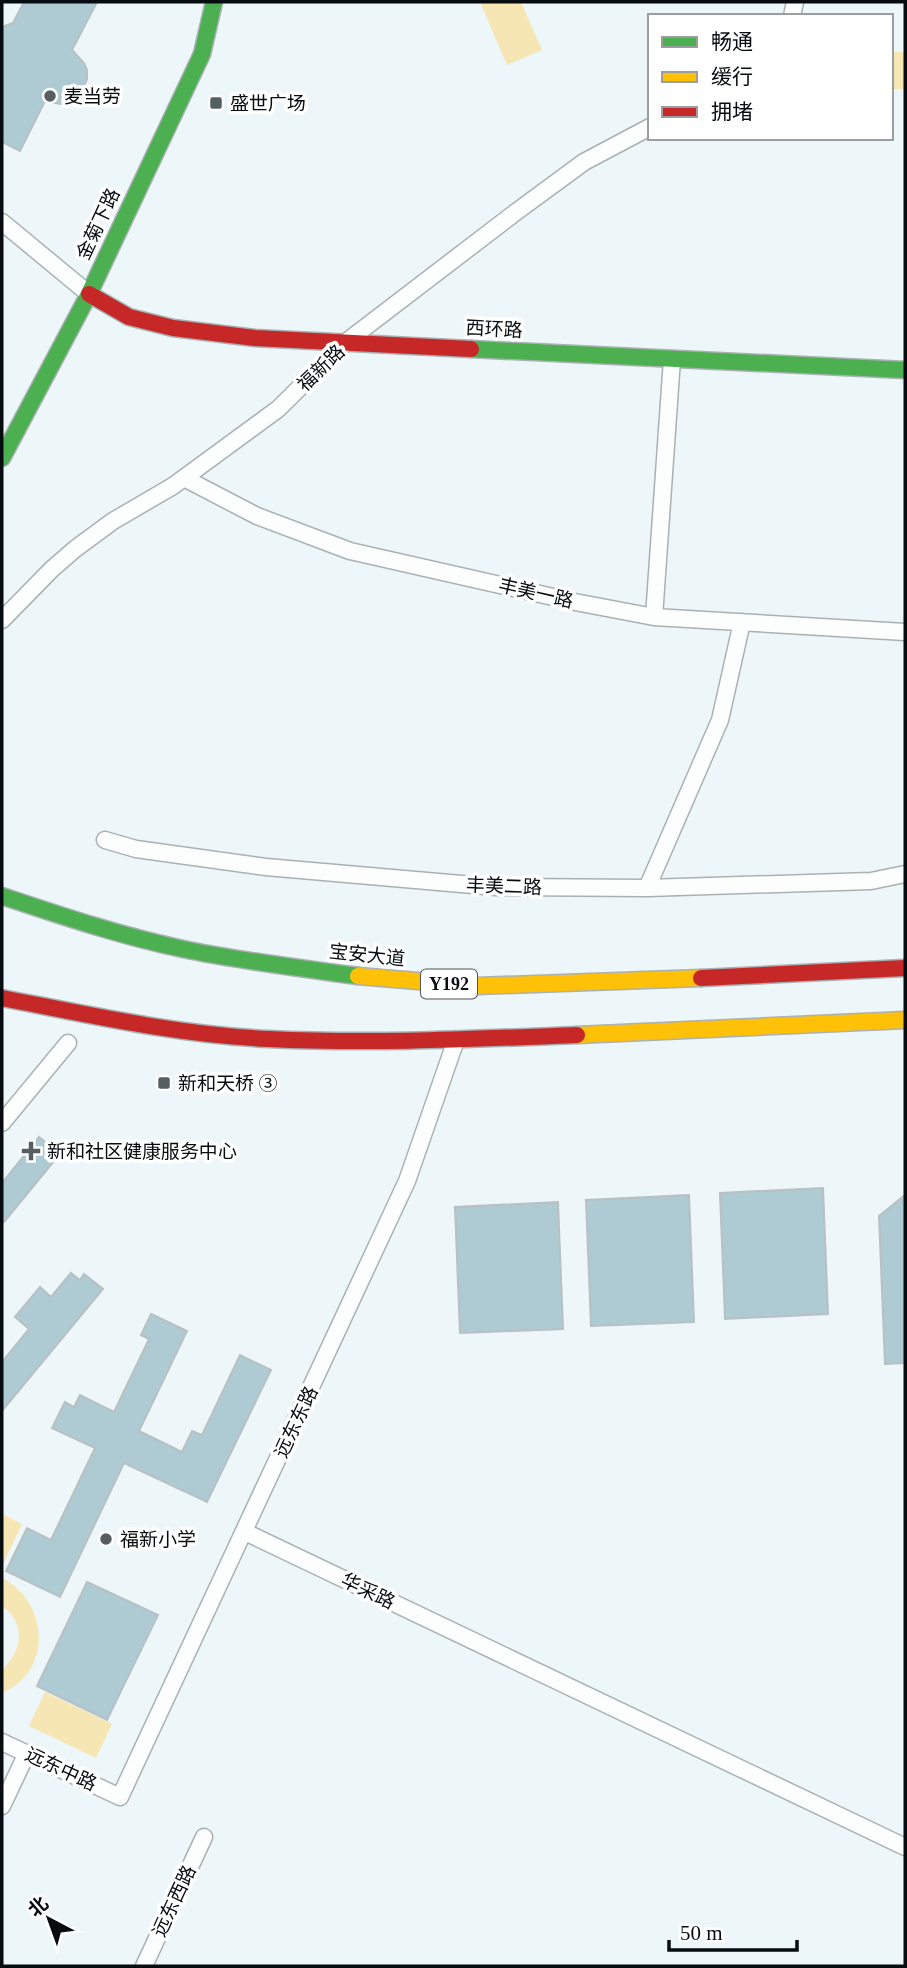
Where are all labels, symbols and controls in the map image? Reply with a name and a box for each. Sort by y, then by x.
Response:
legend [648,14,893,140]
text: 畅通 [711,30,753,54]
text: 缓行 [711,65,753,89]
place label: 麦当劳 [64,86,121,107]
marker: 麦当劳 [42,88,58,104]
place label: 盛世广场 [230,93,306,114]
marker: 盛世广场 [208,95,224,111]
text: 拥堵 [711,100,753,124]
street label: 金菊下路 [72,185,124,263]
street label: 西环路 [465,317,523,341]
street label: 福新路 [293,341,349,395]
street label: 丰美一路 [497,574,575,612]
street label: 丰美二路 [466,874,542,898]
street label: 宝安大道 [328,941,406,969]
road number: Y192 [421,970,477,999]
place label: 新和天桥 ③ [178,1073,278,1094]
marker: 新和天桥 ③ [156,1075,172,1091]
marker: 新和社区健康服务中心 [21,1141,41,1161]
place label: 新和社区健康服务中心 [47,1141,237,1162]
street label: 远东东路 [270,1383,322,1461]
place label: 福新小学 [120,1529,196,1550]
marker: 福新小学 [98,1531,114,1547]
street label: 华采路 [338,1569,398,1613]
street label: 远东中路 [22,1743,100,1795]
street label: 远东西路 [148,1862,200,1940]
north arrow [14,1884,84,1954]
text: 北 [24,1892,52,1921]
scale bar [669,1909,797,1953]
text: 50 m [680,1921,723,1945]

